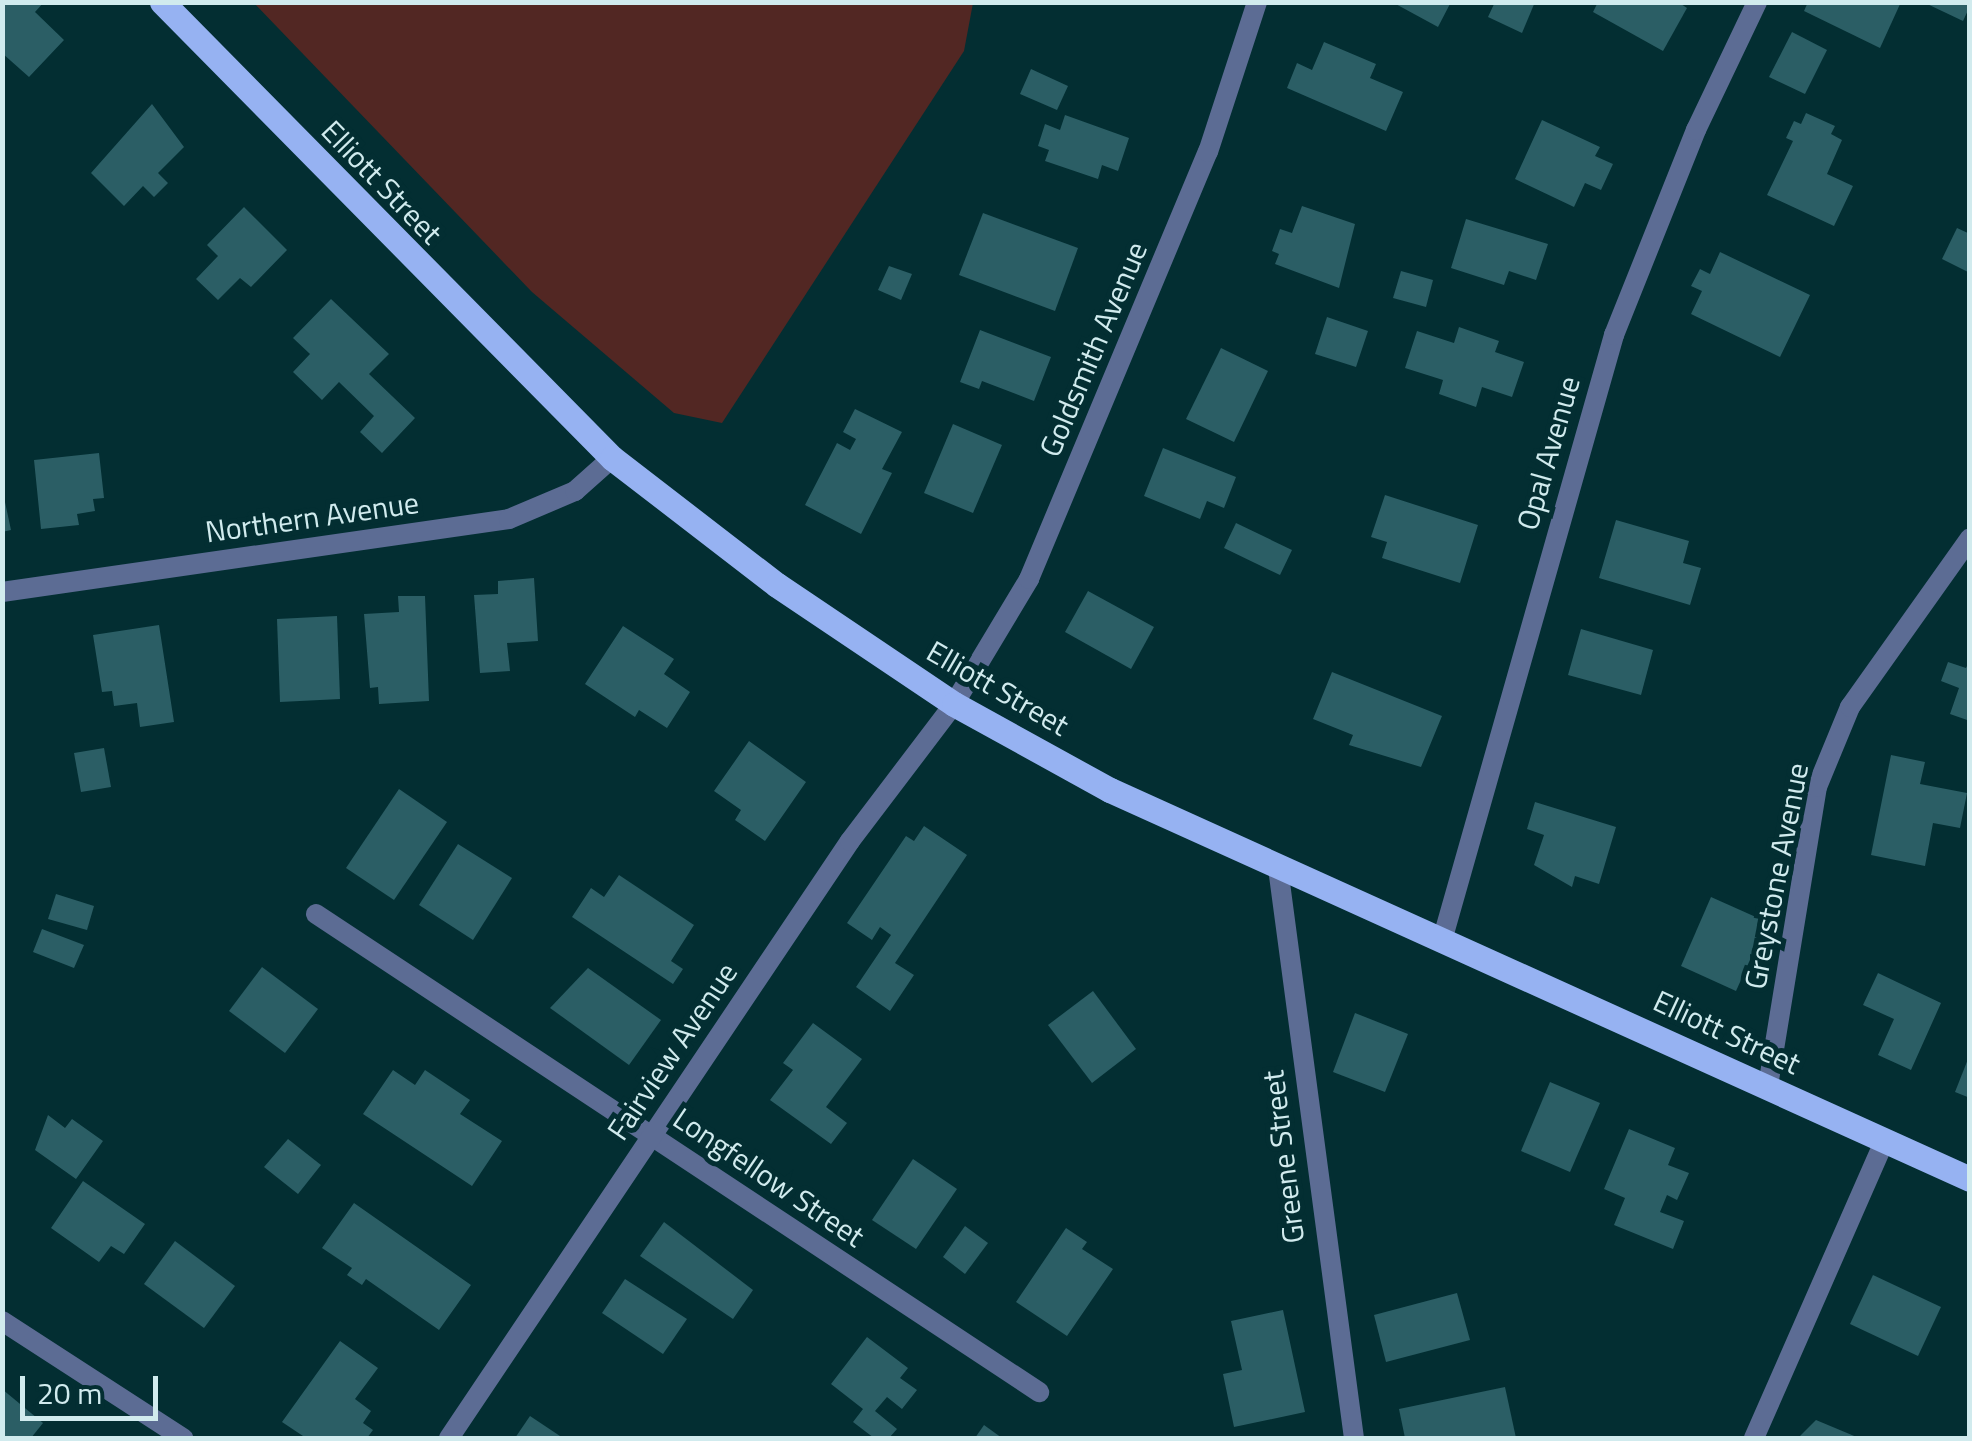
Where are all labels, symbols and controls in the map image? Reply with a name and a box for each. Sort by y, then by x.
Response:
street label: Elliott Street [314,113,450,251]
street label: Goldsmith Avenue [1032,236,1154,462]
street label: Opal Avenue [1509,372,1587,534]
street label: Northern Avenue [203,484,421,550]
street label: Elliott Street [921,633,1075,743]
street label: Greystone Avenue [1736,760,1816,992]
street label: Fairview Avenue [599,956,745,1146]
street label: Elliott Street [1648,982,1806,1082]
street label: Greene Street [1255,1068,1311,1246]
street label: Longfellow Street [667,1100,871,1254]
scale bar [25,1356,162,1418]
text: 20 m [37,1370,102,1416]

